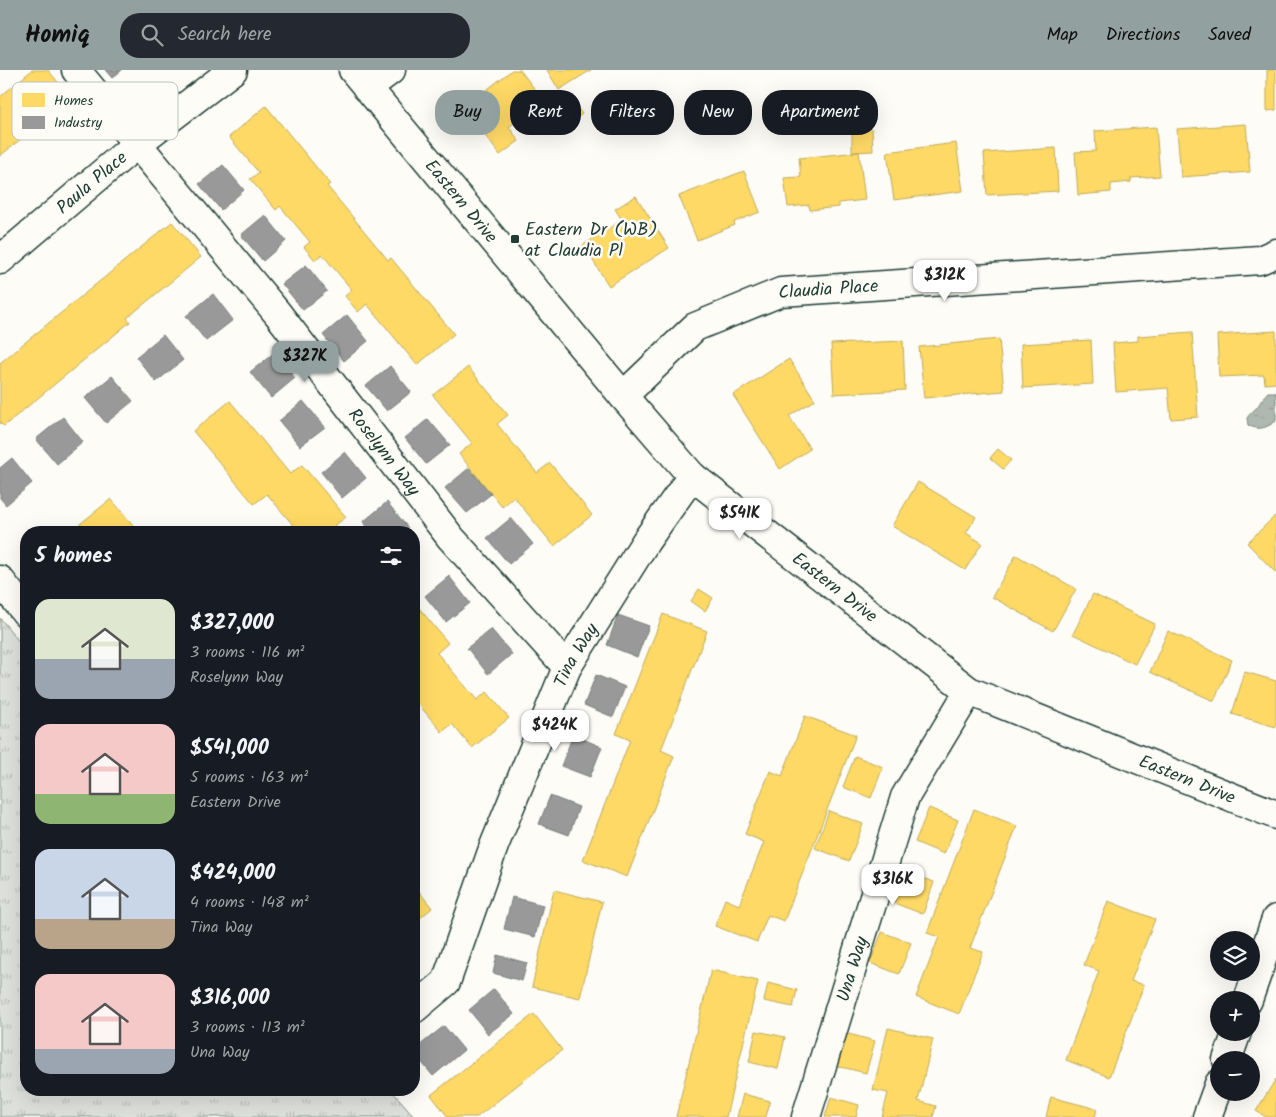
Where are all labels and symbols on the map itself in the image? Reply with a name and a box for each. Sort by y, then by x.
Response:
legend [12,82,178,140]
text: Homes [54,90,93,112]
text: Industry [54,112,103,134]
street label: Paula Place [50,145,135,222]
street label: Eastern Drive [417,153,504,250]
place label: Eastern Dr (WB) at Claudia Pl [525,216,658,266]
marker: Eastern Dr (WB) at Claudia Pl [509,233,521,245]
pin: $312K [910,260,980,302]
street label: Claudia Place [778,273,879,308]
pin: $327K [270,340,340,383]
street label: Roselynn Way [340,402,427,504]
pin: $541K [705,498,775,540]
street label: Eastern Drive [785,545,883,631]
street label: Tina Way [547,618,607,692]
pin: $424K [520,710,590,752]
street label: Eastern Drive [1134,748,1240,813]
pin: $316K [858,864,928,906]
street label: Una Way [829,933,877,1006]

